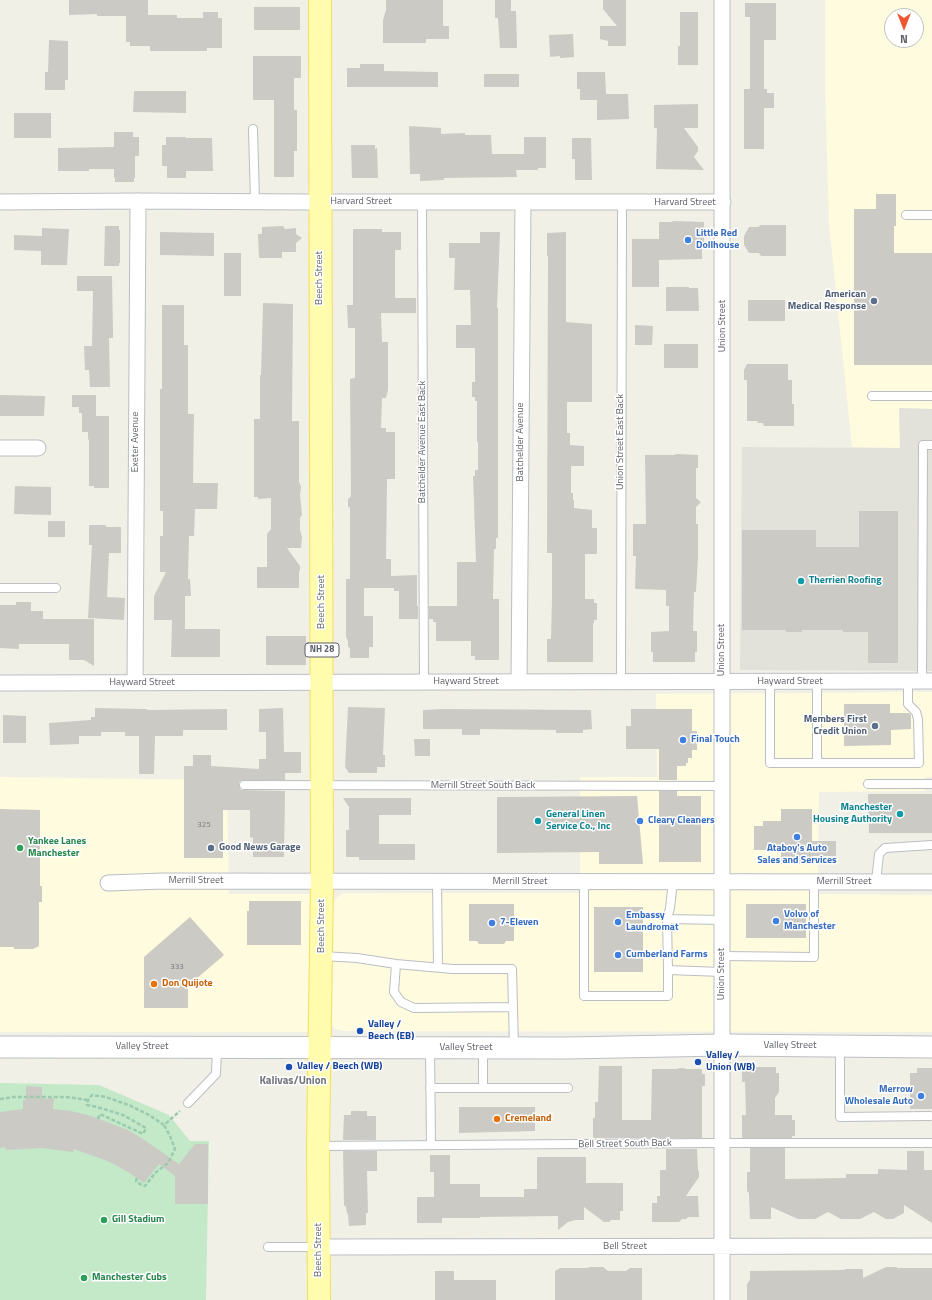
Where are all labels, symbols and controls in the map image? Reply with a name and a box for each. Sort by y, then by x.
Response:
north arrow [884,8,924,48]
text: N [900,31,908,47]
street label: Harvard Street [330,196,392,208]
street label: Harvard Street [654,197,716,209]
place label: Little Red Dollhouse [696,228,739,252]
marker: Little Red Dollhouse [683,235,693,245]
street label: Beech Street [314,251,326,305]
place label: American Medical Response [788,289,866,312]
marker: American Medical Response [869,296,879,306]
street label: Union Street [717,300,729,352]
street label: Batchelder Avenue East Back [417,381,429,503]
street label: Union Street East Back [615,394,627,490]
street label: Batchelder Avenue [515,402,527,482]
street label: Exeter Avenue [130,412,142,472]
street label: Beech Street [316,575,328,629]
place label: Therrien Roofing [809,575,882,587]
marker: Therrien Roofing [796,576,806,586]
street label: Union Street [716,624,728,676]
road number: NH 28 [305,643,339,657]
street label: Hayward Street [433,676,499,688]
street label: Hayward Street [757,676,823,688]
street label: Hayward Street [109,677,175,689]
place label: Members First Credit Union [804,714,867,738]
marker: Members First Credit Union [870,721,880,731]
place label: Final Touch [691,734,740,746]
marker: Final Touch [678,735,688,745]
street label: Merrill Street South Back [431,780,535,792]
place label: Manchester Housing Authority [813,802,892,826]
place label: General Linen Service Co., Inc [546,809,610,832]
marker: Manchester Housing Authority [895,809,905,819]
place label: Cleary Cleaners [648,815,715,827]
marker: General Linen Service Co., Inc [533,816,543,826]
marker: Cleary Cleaners [635,816,645,826]
house number: 325 [197,820,211,830]
marker: Ataboy's Auto Sales and Services [792,832,802,842]
place label: Yankee Lanes Manchester [28,836,86,860]
place label: Good News Garage [219,842,301,854]
marker: Yankee Lanes Manchester [15,843,25,853]
marker: Good News Garage [206,843,216,853]
place label: Ataboy's Auto Sales and Services [757,843,837,866]
street label: Merrill Street [168,875,224,887]
street label: Merrill Street [492,876,548,888]
street label: Merrill Street [816,876,872,888]
street label: Beech Street [316,899,328,953]
place label: Volvo of Manchester [784,909,835,932]
place label: Embassy Laundromat [626,910,679,934]
marker: Volvo of Manchester [771,916,781,926]
place label: 7-Eleven [500,917,538,929]
marker: Embassy Laundromat [613,917,623,927]
marker: 7-Eleven [487,918,497,928]
street label: Union Street [716,948,728,1000]
place label: Cumberland Farms [626,949,708,961]
marker: Cumberland Farms [613,950,623,960]
house number: 333 [170,962,184,972]
place label: Don Quijote [162,978,213,990]
marker: Don Quijote [149,979,159,989]
place label: Valley / Beech (EB) [368,1019,414,1042]
marker: Valley / Beech (EB) [355,1026,365,1036]
street label: Valley Street [764,1040,816,1052]
street label: Valley Street [116,1041,168,1053]
street label: Valley Street [440,1042,492,1054]
place label: Valley / Union (WB) [706,1050,755,1074]
marker: Valley / Union (WB) [693,1057,703,1067]
place label: Valley / Beech (WB) [297,1061,382,1073]
marker: Valley / Beech (WB) [284,1062,294,1072]
district label: Kalivas/Union [259,1074,327,1088]
place label: Merrow Wholesale Auto [845,1084,913,1108]
marker: Merrow Wholesale Auto [916,1091,926,1101]
place label: Cremeland [505,1113,552,1125]
marker: Cremeland [492,1114,502,1124]
street label: Bell Street South Back [578,1137,672,1151]
place label: Gill Stadium [112,1214,164,1226]
marker: Gill Stadium [99,1215,109,1225]
street label: Beech Street [313,1223,325,1277]
street label: Bell Street [603,1241,647,1253]
place label: Manchester Cubs [92,1272,167,1284]
marker: Manchester Cubs [79,1273,89,1283]

